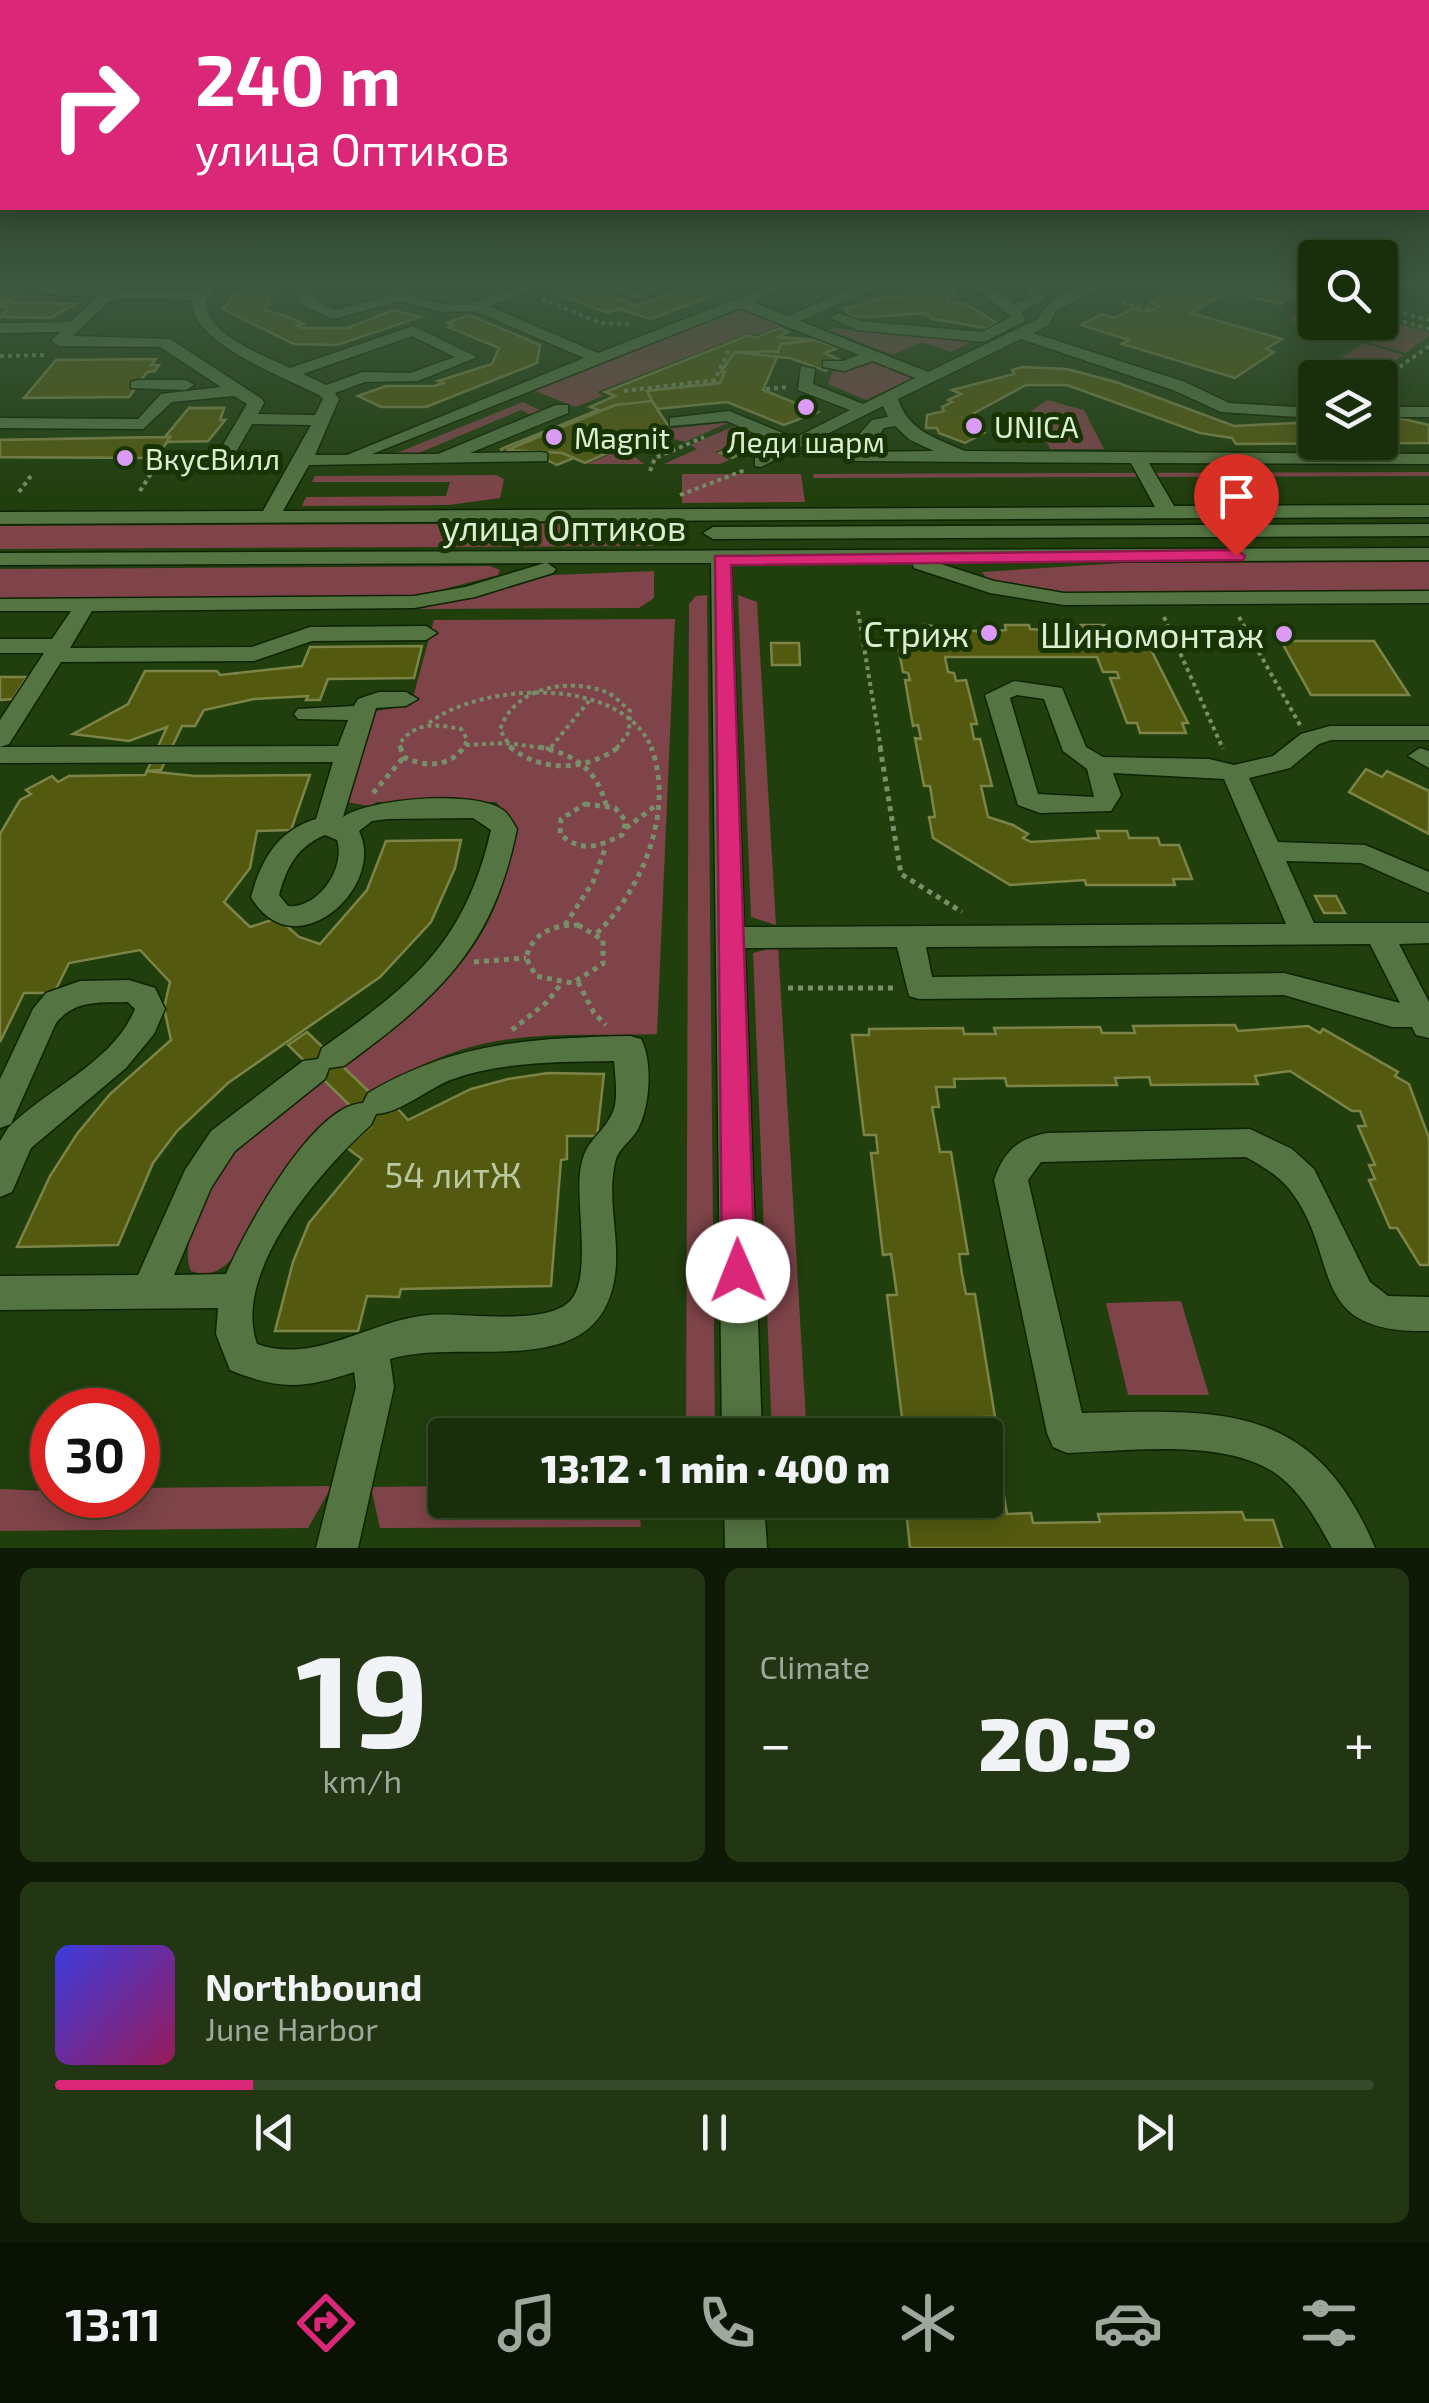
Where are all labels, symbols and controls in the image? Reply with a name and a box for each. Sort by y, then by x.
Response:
text: 240 m [195,36,401,120]
icon: right [30,40,160,170]
text: улица Оптиков [195,121,510,175]
map controls [1298,240,1398,460]
button: search [1298,240,1398,340]
button: layers [1298,360,1398,460]
marker: Леди шарм [795,396,817,418]
place label: UNICA [994,408,1079,444]
marker: UNICA [963,415,985,437]
place label: Magnit [574,419,670,455]
place label: Леди шарм [727,423,885,459]
marker: Magnit [543,426,565,448]
place label: ВкусВилл [145,440,280,477]
marker: ВкусВилл [114,447,136,469]
pin [1194,454,1279,557]
icon: arrive [1209,469,1264,524]
street label: улица Оптиков [442,506,686,549]
place label: Стриж [863,612,969,654]
place label: Шиномонтаж [1040,613,1264,655]
marker: Стриж [978,622,1000,644]
marker: Шиномонтаж [1273,623,1295,645]
house number: 54 литЖ [384,1153,522,1195]
position arrow [686,1219,790,1323]
speed limit sign: 30 [30,1388,160,1518]
text: 13:12 · 1 min · 400 m [541,1445,890,1491]
text: 19 [296,1618,429,1774]
text: Climate [760,1647,870,1685]
text: 20.5° [978,1696,1157,1786]
text: − [760,1709,792,1775]
text: + [1344,1709,1374,1775]
text: km/h [323,1761,402,1799]
text: Northbound [205,1963,423,2009]
text: June Harbor [205,2009,378,2047]
icon: previous [247,2105,302,2160]
icon: pause [687,2105,742,2160]
icon: next [1127,2105,1182,2160]
icon: directions [291,2288,361,2358]
icon: music [492,2288,562,2358]
icon: phone [692,2288,762,2358]
icon: climate [893,2288,963,2358]
icon: car [1093,2288,1163,2358]
icon: filters [1294,2288,1364,2358]
text: 13:11 [65,2296,161,2350]

